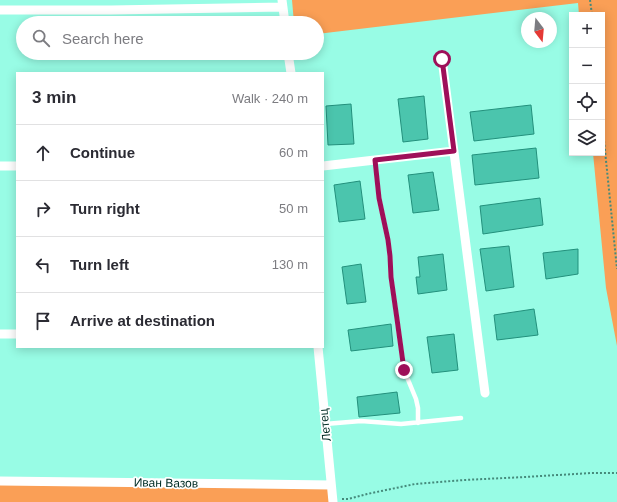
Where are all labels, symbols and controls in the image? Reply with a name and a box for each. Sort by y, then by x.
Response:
north arrow [521,12,557,48]
map controls [569,12,605,156]
button: + [569,12,605,48]
search box [16,16,324,60]
icon: search [30,27,52,49]
text: Search here [62,30,144,47]
button: − [569,48,605,84]
route start [433,50,451,68]
button: locate [569,84,605,120]
text: 3 min [32,88,76,107]
text: Walk · 240 m [232,91,308,106]
button: layers [569,120,605,156]
icon: ahead [32,142,54,164]
text: Continue [70,144,135,161]
text: 60 m [279,145,308,160]
icon: right [32,198,54,220]
text: Turn right [70,200,140,217]
text: 50 m [279,201,308,216]
icon: left [32,254,54,276]
text: Turn left [70,256,129,273]
text: 130 m [272,257,308,272]
icon: arrive [32,310,54,332]
text: Arrive at destination [70,312,215,329]
route end [395,361,413,379]
street label: Летец [316,408,334,442]
street label: Иван Вазов [134,475,198,491]

